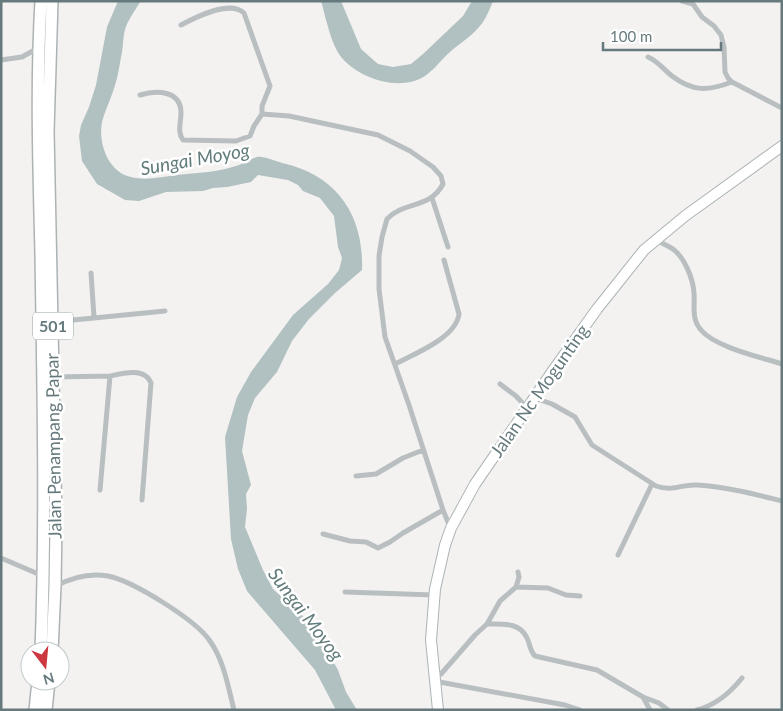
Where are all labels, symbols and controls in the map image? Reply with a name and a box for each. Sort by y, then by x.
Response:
scale bar [603,20,720,52]
text: 100 m [610,27,652,45]
water label: Sungai Moyog [138,137,252,179]
road number: 501 [33,312,73,340]
street label: Jalan Nc Mogunting [485,320,593,461]
street label: Jalan Penampang Papar [40,353,66,539]
water label: Sungai Moyog [264,563,349,665]
north arrow [20,641,70,691]
text: N [41,669,56,689]

